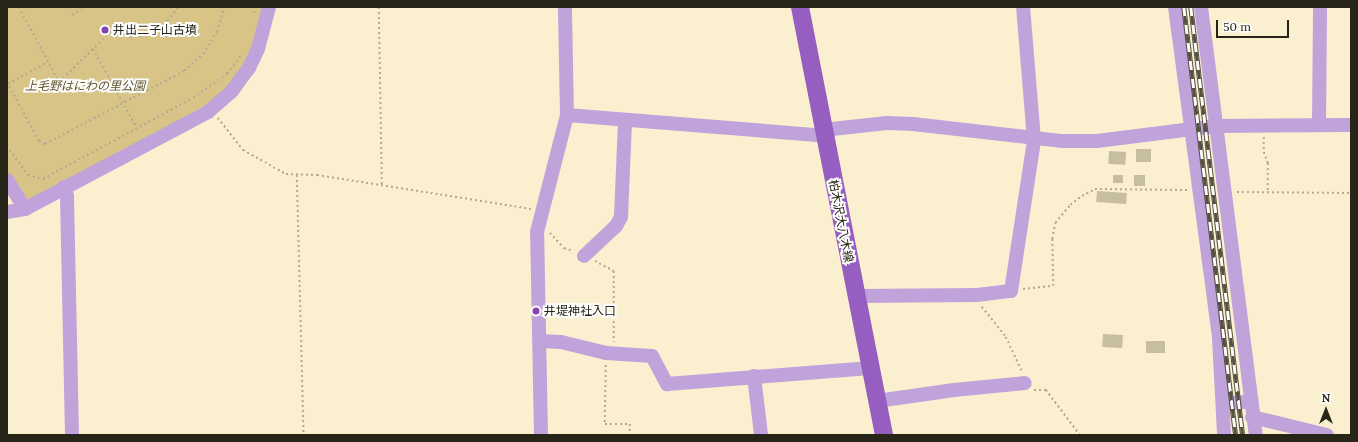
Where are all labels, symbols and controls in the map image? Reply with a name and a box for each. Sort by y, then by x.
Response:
scale bar [1218,12,1291,38]
text: 50 m [1223,19,1251,34]
place label: 井出二子山古墳 [113,23,197,37]
marker: 井出二子山古墳 [100,25,110,35]
park label: 上毛野はにわの里公園 [25,79,145,93]
street label: 柏木沢大八木線 [826,178,856,264]
place label: 井堤神社入口 [544,304,616,318]
marker: 井堤神社入口 [531,306,541,316]
north arrow [1306,390,1346,430]
text: N [1322,391,1330,405]

